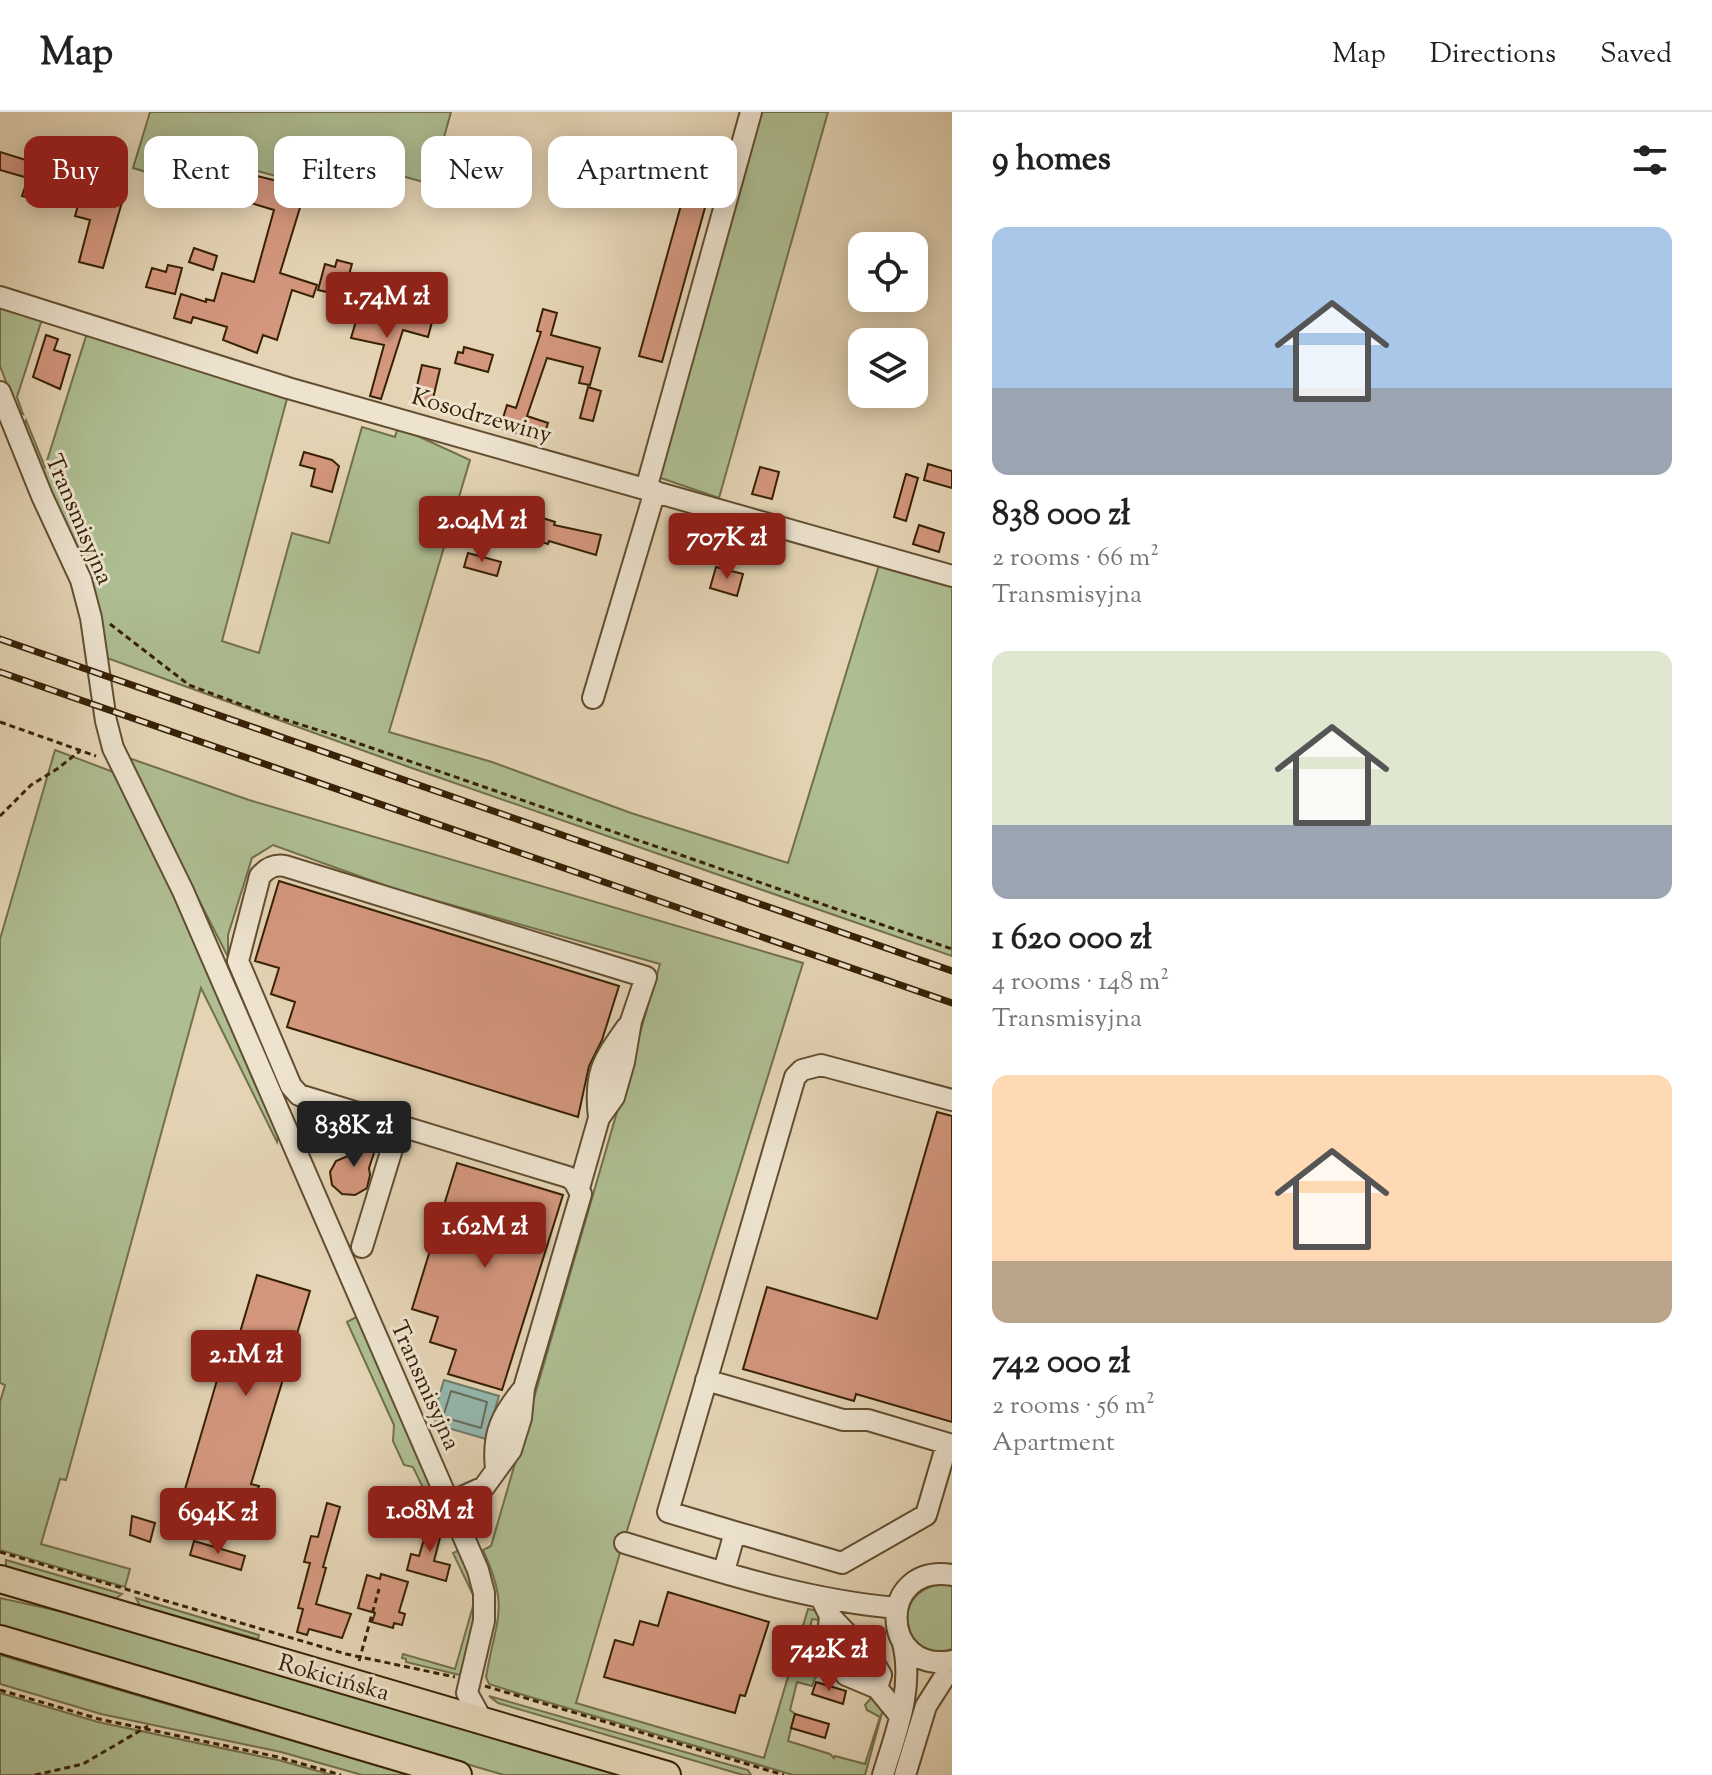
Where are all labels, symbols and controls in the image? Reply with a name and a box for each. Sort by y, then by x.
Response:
text: Map [40,28,113,82]
text: Map [1332,35,1386,75]
text: Directions [1430,35,1556,75]
text: Saved [1600,35,1672,75]
chip: Buy [24,136,128,208]
chip: Rent [144,136,258,208]
chip: Filters [274,136,405,208]
chip: New [421,136,532,208]
chip: Apartment [548,136,737,208]
text: 9 homes [992,136,1111,185]
icon: filters [1628,138,1672,182]
map controls [848,232,928,408]
button: locate [848,232,928,312]
pin: 1.74M zł [304,272,470,340]
text: 1.74M zł [344,279,430,316]
icon: home [1260,279,1404,423]
button: layers [848,328,928,408]
street label: Kosodrzewiny [407,381,556,453]
street label: Transmisyjna [35,449,121,590]
text: 838 000 zł [992,491,1131,540]
pin: 2.04M zł [399,496,565,564]
text: 2.04M zł [437,503,527,540]
pin: 707K zł [653,513,801,581]
text: 707K zł [687,520,767,557]
text: 2 rooms · 66 m² [992,540,1159,577]
text: Transmisyjna [992,577,1142,614]
icon: home [1260,703,1404,847]
text: 1 620 000 zł [992,915,1152,964]
text: 4 rooms · 148 m² [992,964,1169,1001]
text: Transmisyjna [992,1001,1142,1038]
pin: 838K zł [280,1101,428,1169]
text: 838K zł [315,1108,393,1145]
icon: home [1260,1127,1404,1271]
pin: 1.62M zł [402,1202,568,1270]
text: 1.62M zł [442,1209,528,1246]
street label: Transmisyjna [380,1316,468,1456]
pin: 2.1M zł [172,1330,320,1398]
text: 2.1M zł [209,1337,283,1374]
text: 742 000 zł [992,1339,1131,1388]
text: 2 rooms · 56 m² [992,1388,1155,1425]
text: Apartment [992,1425,1115,1462]
pin: 1.08M zł [347,1486,513,1554]
pin: 694K zł [144,1488,292,1556]
text: 1.08M zł [386,1493,474,1530]
text: 694K zł [178,1495,258,1532]
pin: 742K zł [755,1625,903,1693]
text: 742K zł [790,1632,868,1669]
street label: Rokicińska [274,1647,393,1711]

